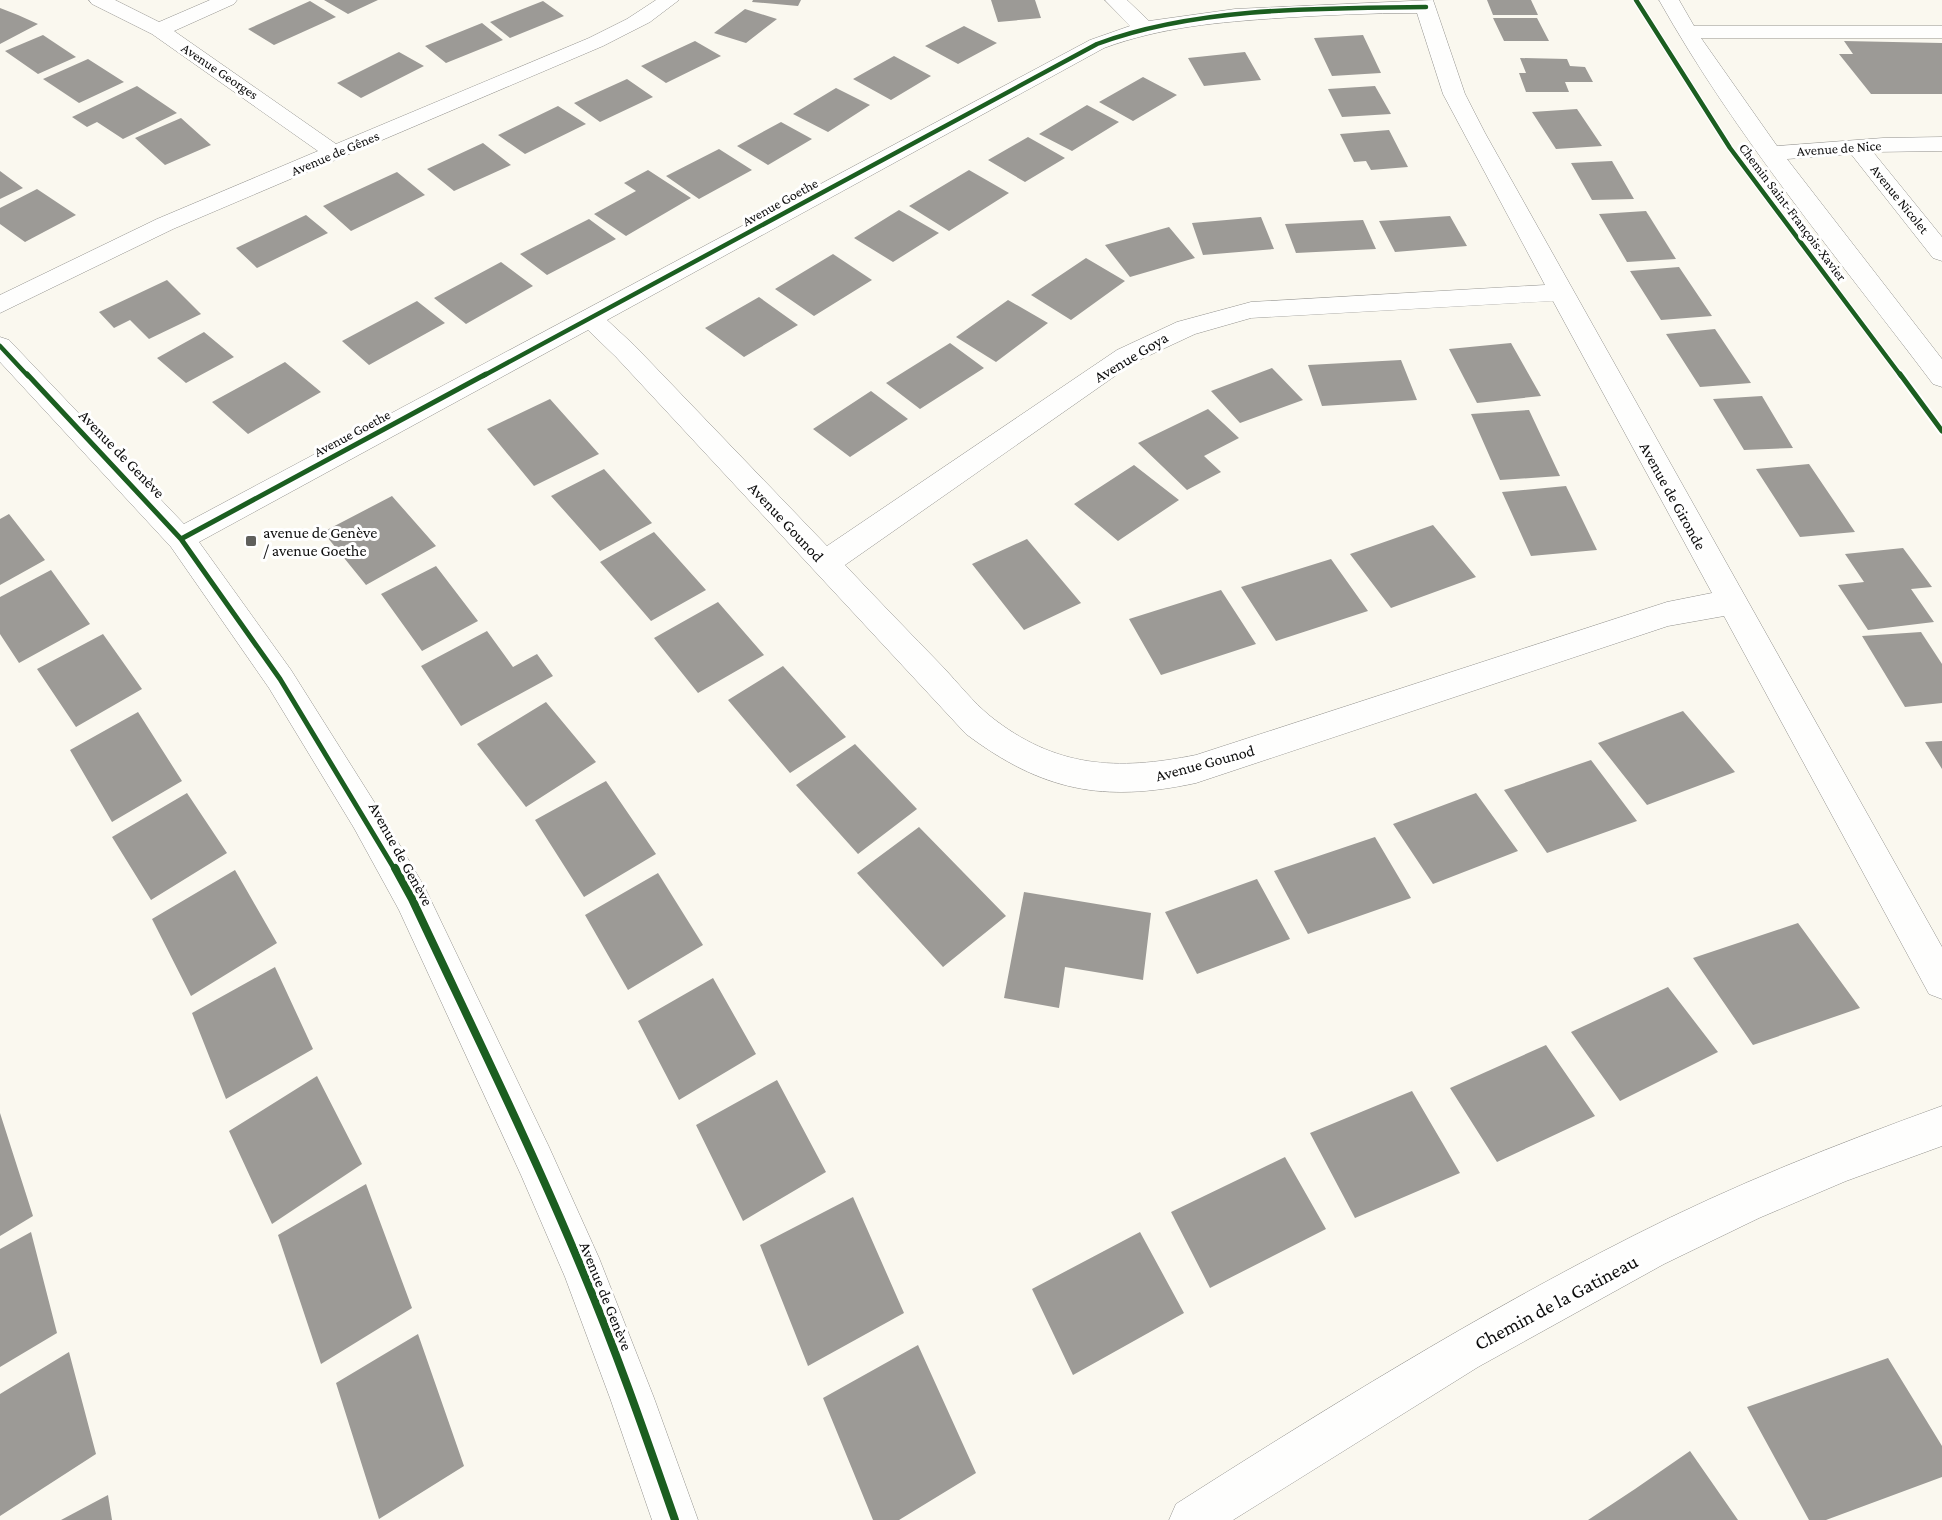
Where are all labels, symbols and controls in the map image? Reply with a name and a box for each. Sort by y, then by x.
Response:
street label: Avenue Georges [179,40,261,102]
street label: Avenue de Gênes [289,127,381,179]
street label: Avenue de Nice [1796,137,1882,159]
street label: Chemin Saint-François-Xavier [1736,140,1850,284]
street label: Avenue Nicolet [1867,161,1933,237]
street label: Avenue Goethe [739,175,821,229]
street label: Avenue Goya [1091,328,1172,386]
street label: Avenue Goethe [311,406,393,460]
street label: Avenue de Genève [76,407,168,501]
street label: Avenue de Gironde [1636,439,1710,553]
street label: Avenue Gounod [745,479,827,565]
place label: avenue de Genève / avenue Goethe [263,524,377,559]
marker: avenue de Genève / avenue Goethe [244,534,258,548]
street label: Avenue Gounod [1154,741,1257,784]
street label: Avenue de Genève [366,799,436,909]
street label: Avenue de Genève [576,1239,636,1353]
street label: Chemin de la Gatineau [1471,1249,1642,1354]

